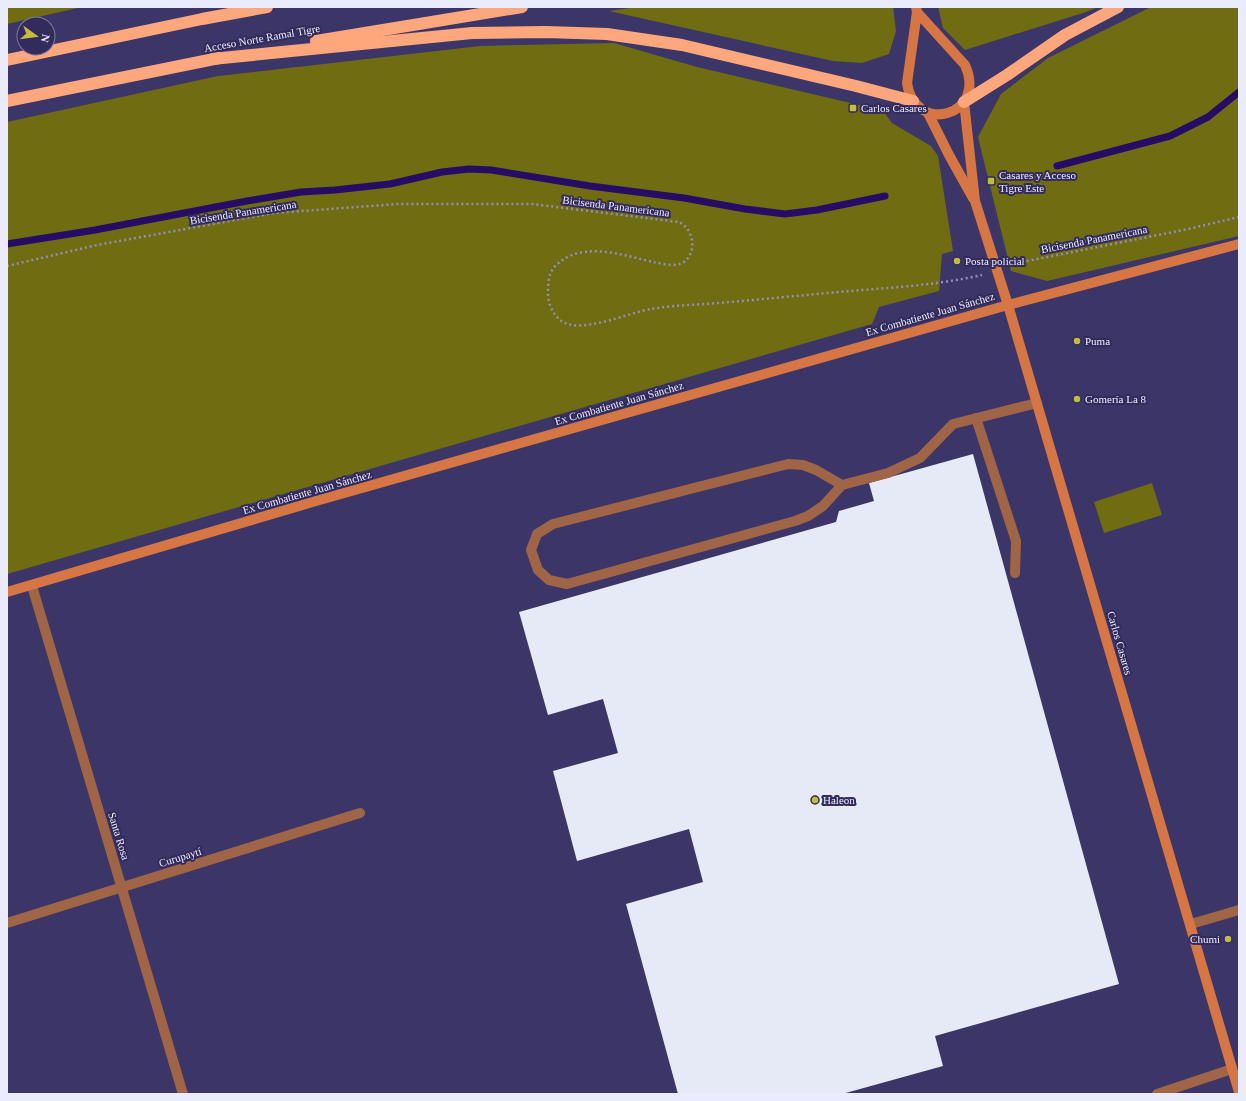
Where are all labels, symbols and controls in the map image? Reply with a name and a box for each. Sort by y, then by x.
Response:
north arrow [16,16,56,56]
street label: Acceso Norte Ramal Tigre [203,22,321,54]
text: N [39,33,52,44]
place label: Carlos Casares [861,102,927,114]
marker: Carlos Casares [848,103,858,113]
place label: Casares y Acceso Tigre Este [999,169,1076,194]
marker: Casares y Acceso Tigre Este [986,176,996,186]
street label: Bicisenda Panamericana [562,193,670,219]
street label: Bicisenda Panamericana [189,198,297,226]
street label: Bicisenda Panamericana [1040,223,1148,255]
place label: Posta policial [965,255,1025,267]
marker: Posta policial [952,256,962,266]
street label: Ex Combatiente Juan Sánchez [864,290,996,338]
place label: Puma [1085,335,1110,347]
marker: Puma [1072,336,1082,346]
street label: Ex Combatiente Juan Sánchez [553,379,685,427]
place label: Gomería La 8 [1085,393,1147,405]
marker: Gomería La 8 [1072,394,1082,404]
street label: Ex Combatiente Juan Sánchez [241,468,373,516]
street label: Carlos Casares [1105,610,1135,676]
place label: Haleon [823,794,855,806]
marker: Haleon [810,795,820,805]
street label: Santa Rosa [106,811,132,861]
street label: Curupaytí [157,845,203,869]
place label: Chumi [1190,933,1220,945]
marker: Chumi [1223,934,1233,944]

